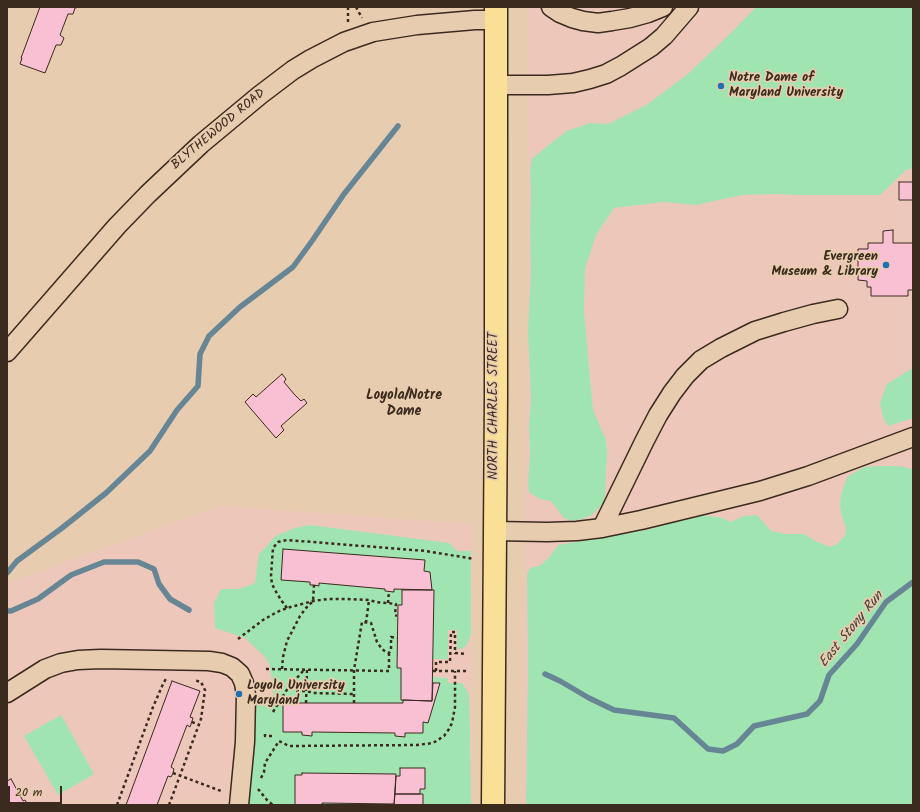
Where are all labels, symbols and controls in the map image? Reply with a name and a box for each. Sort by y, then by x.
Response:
place label: Notre Dame of Maryland University [729,71,843,102]
marker: Notre Dame of Maryland University [716,81,726,91]
street label: BLYTHEWOOD ROAD [169,86,269,174]
place label: Evergreen Museum & Library [772,250,878,281]
marker: Evergreen Museum & Library [881,260,891,270]
street label: NORTH CHARLES STREET [487,332,503,480]
district label: Loyola/Notre Dame [366,389,442,422]
water label: East Stony Run [816,589,888,671]
place label: Loyola University Maryland [247,679,345,710]
marker: Loyola University Maryland [234,689,244,699]
scale bar [10,778,64,804]
text: 20 m [15,783,42,802]

